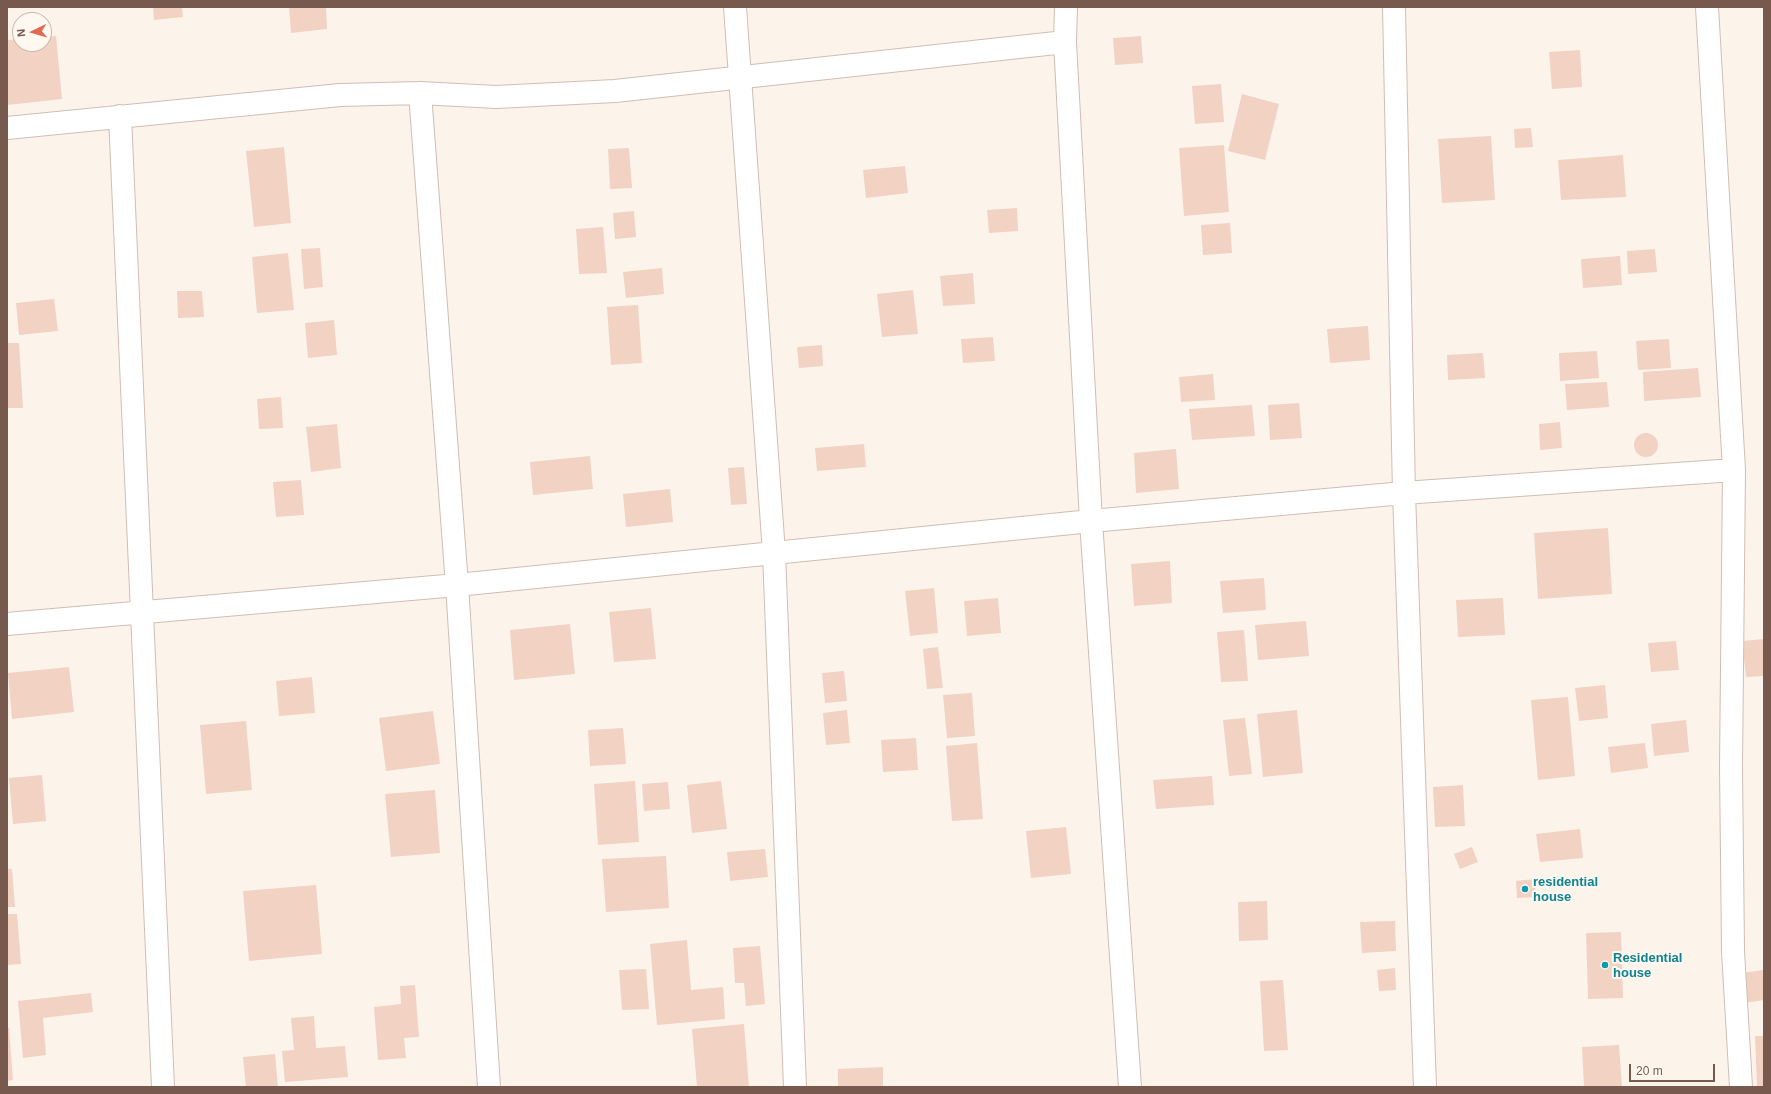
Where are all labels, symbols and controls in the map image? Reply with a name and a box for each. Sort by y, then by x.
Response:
north arrow [12,12,52,52]
text: N [15,28,27,37]
place label: residential house [1533,874,1598,905]
marker: residential house [1520,884,1530,894]
place label: Residential house [1613,950,1682,981]
marker: Residential house [1600,960,1610,970]
scale bar [1631,1056,1717,1082]
text: 20 m [1636,1064,1663,1078]

